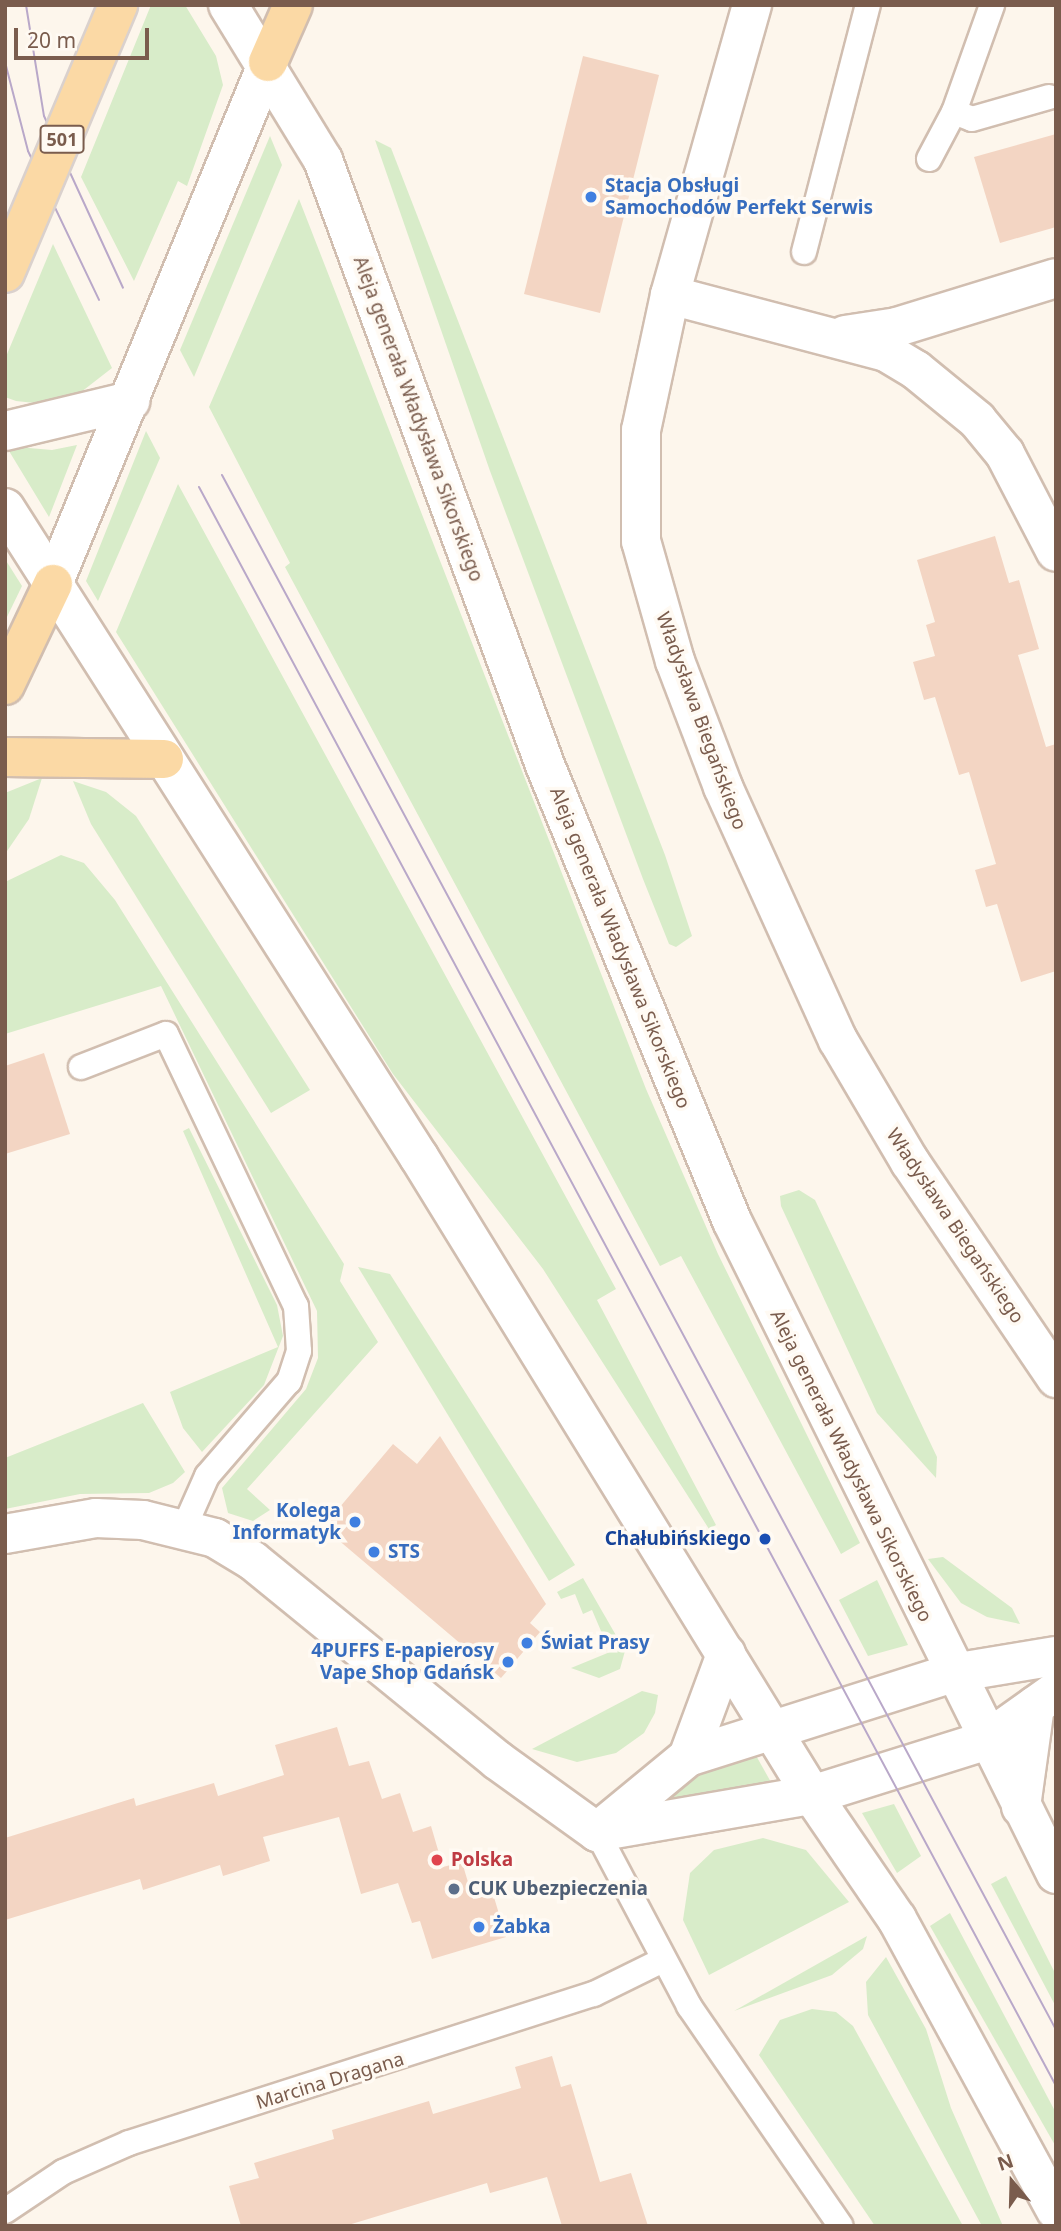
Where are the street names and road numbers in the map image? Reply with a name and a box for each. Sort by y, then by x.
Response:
road number: 501 [39,124,85,154]
street label: Aleja generała Władysława Sikorskiego [348,253,488,585]
street label: Władysława Biegańskiego [651,609,751,833]
street label: Aleja generała Władysława Sikorskiego [545,784,695,1112]
street label: Władysława Biegańskiego [881,1124,1029,1328]
street label: Aleja generała Władysława Sikorskiego [765,1306,937,1626]
street label: Marcina Dragana [253,2048,407,2114]

